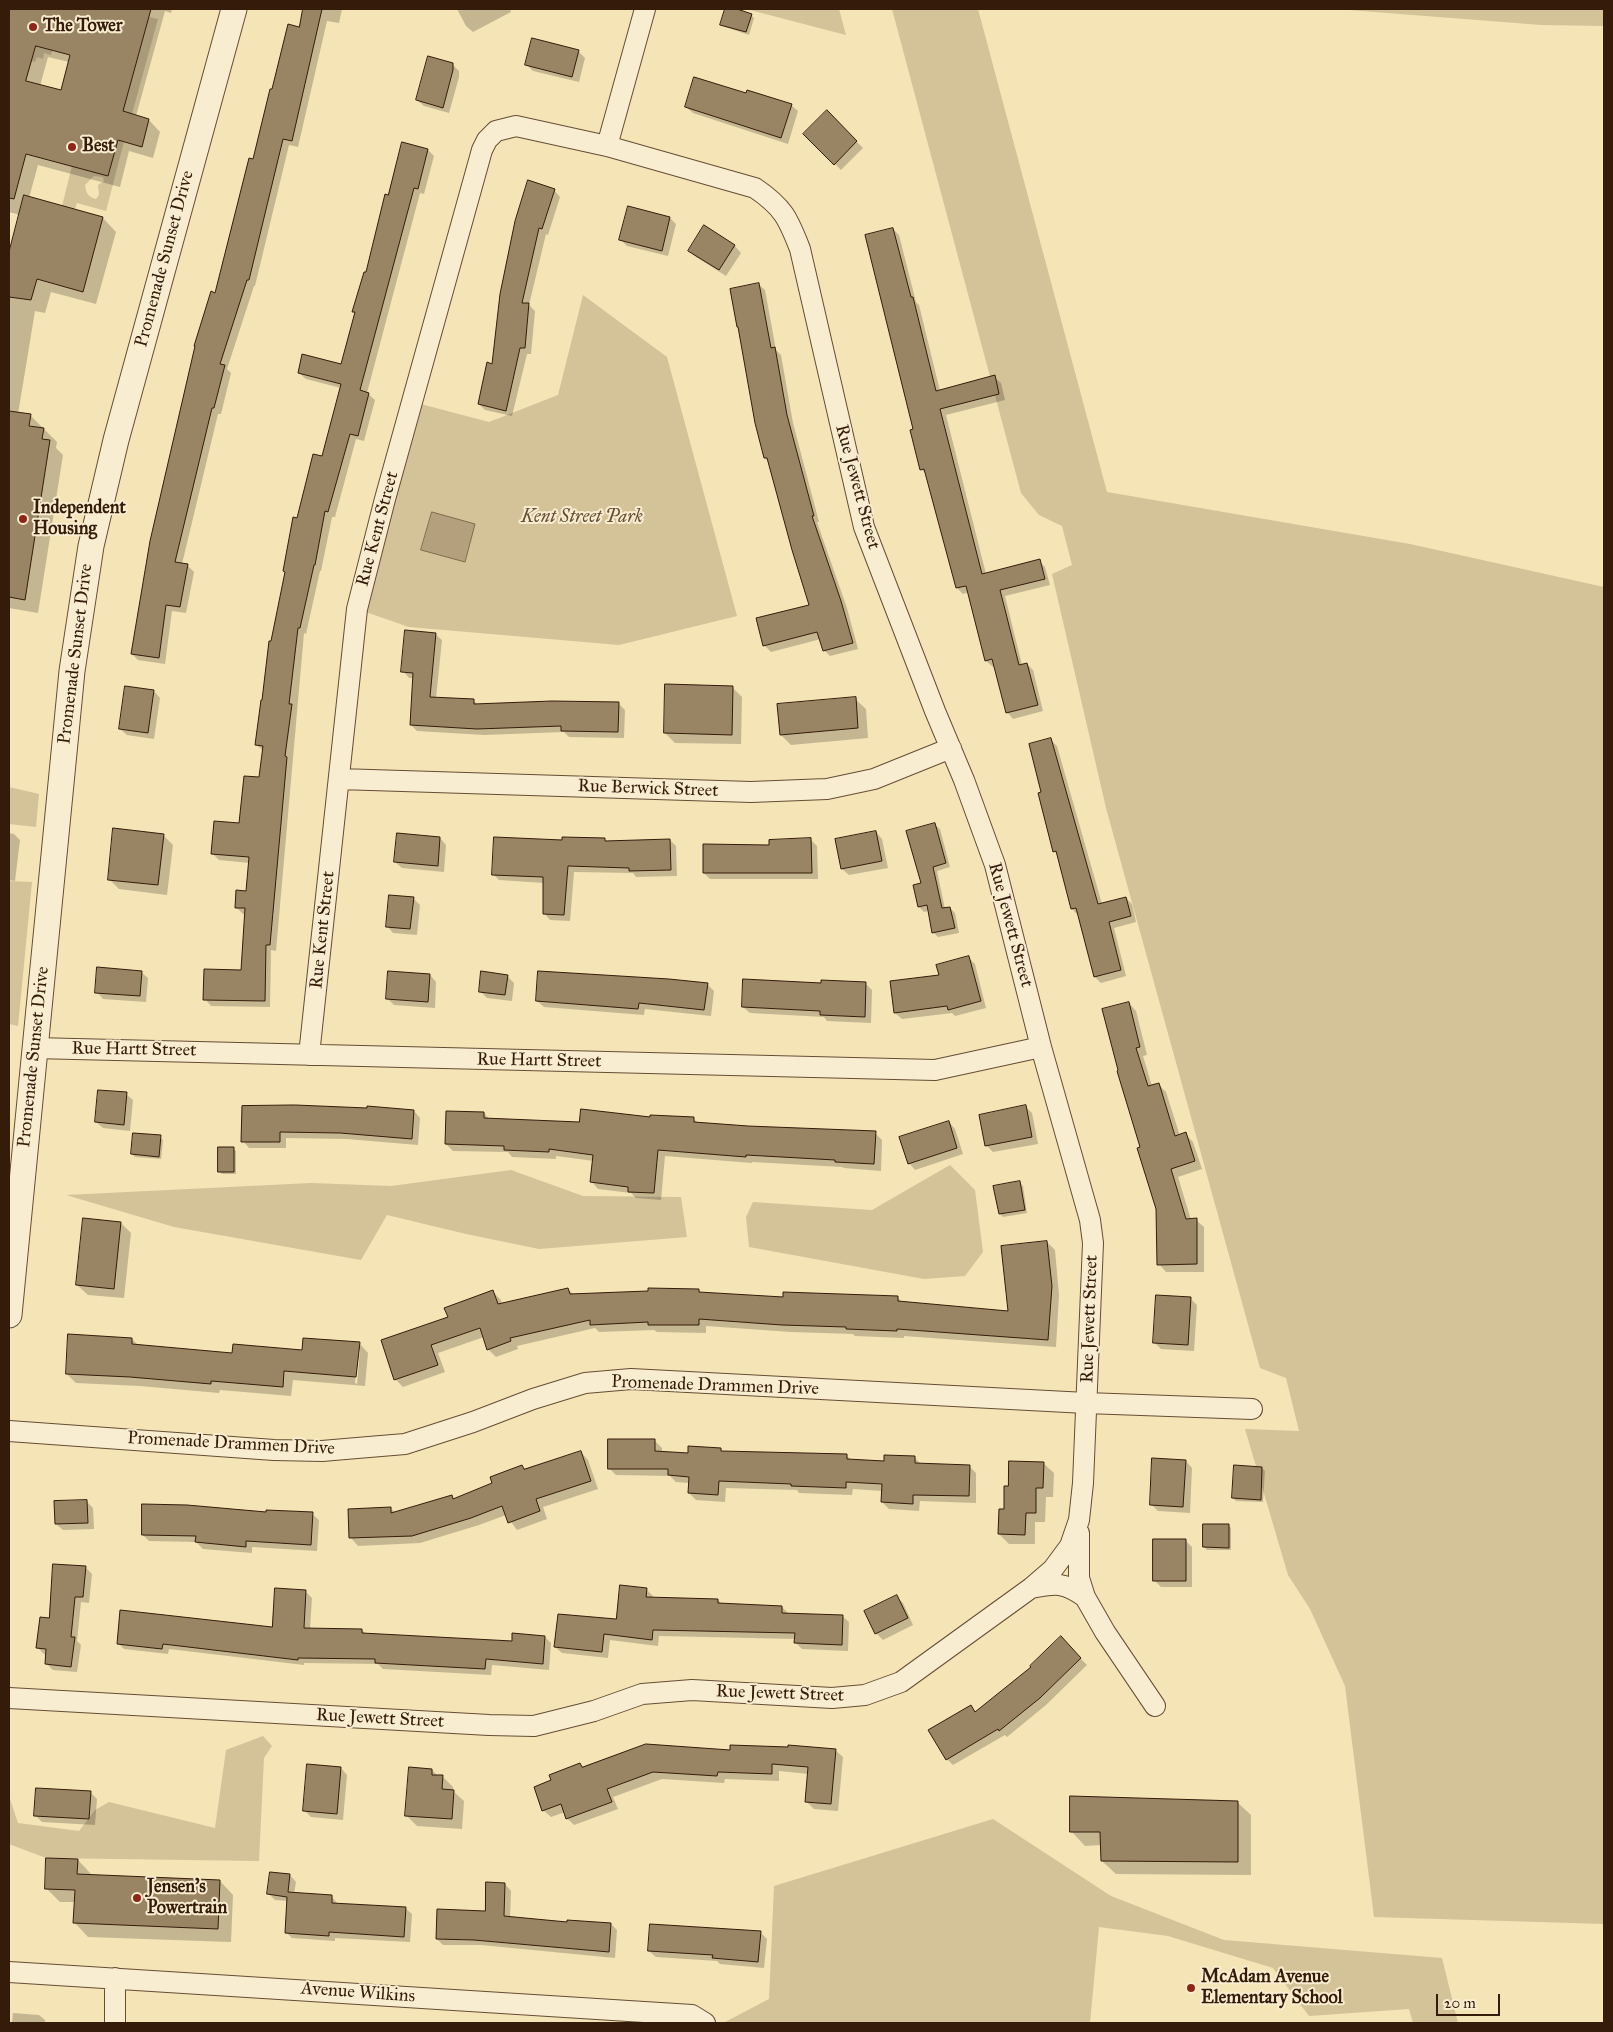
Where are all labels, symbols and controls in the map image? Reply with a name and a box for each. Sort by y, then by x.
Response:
place label: The Tower [43,16,123,38]
marker: The Tower [27,21,39,33]
place label: Best [82,136,114,158]
marker: Best [66,141,78,153]
street label: Promenade Sunset Drive [131,168,199,350]
street label: Rue Jewett Street [830,422,884,552]
street label: Rue Kent Street [352,469,404,589]
place label: Independent Housing [33,498,126,540]
park label: Kent Street Park [521,507,643,529]
marker: Independent Housing [17,513,29,525]
street label: Promenade Sunset Drive [54,562,98,746]
street label: Rue Berwick Street [577,776,719,802]
street label: Rue Jewett Street [983,860,1037,990]
street label: Rue Kent Street [306,870,340,990]
street label: Promenade Sunset Drive [14,965,54,1149]
street label: Rue Hartt Street [71,1038,197,1062]
street label: Rue Hartt Street [476,1049,602,1073]
street label: Rue Jewett Street [1077,1254,1103,1384]
street label: Promenade Drammen Drive [611,1372,819,1400]
street label: Promenade Drammen Drive [127,1428,335,1460]
street label: Rue Jewett Street [715,1681,845,1707]
street label: Rue Jewett Street [315,1705,445,1733]
place label: Jensen's Powertrain [147,1877,227,1920]
marker: Jensen's Powertrain [131,1892,143,1904]
place label: McAdam Avenue Elementary School [1201,1967,1343,2010]
street label: Avenue Wilkins [300,1978,416,2008]
marker: McAdam Avenue Elementary School [1185,1982,1197,1994]
scale bar [1438,1984,1502,2016]
text: 20 m [1444,1994,1476,2012]

